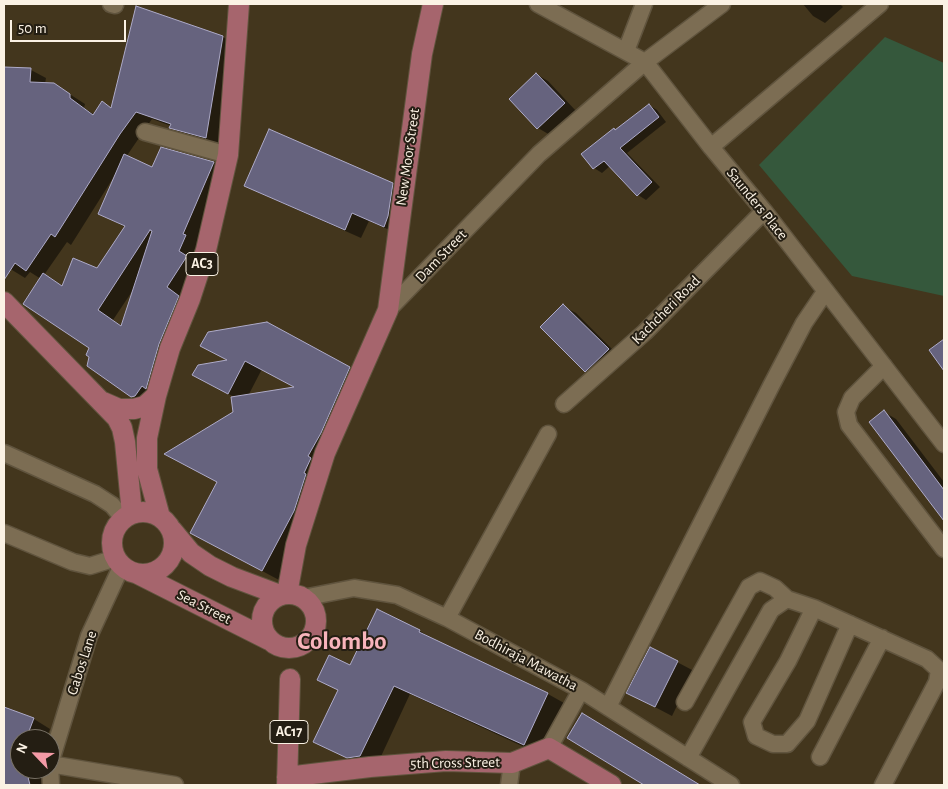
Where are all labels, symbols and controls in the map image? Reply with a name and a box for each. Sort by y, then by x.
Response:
scale bar [12,10,129,42]
text: 50 m [18,21,47,36]
street label: New Moor Street [392,107,424,207]
street label: Saunders Place [722,164,792,244]
street label: Dam Street [412,226,470,286]
road number: AC3 [186,252,218,276]
street label: Kachcheri Road [628,272,704,348]
street label: Sea Street [174,586,234,628]
street label: Bodhiraja Mawatha [471,625,581,695]
district label: Colombo [297,626,387,656]
street label: Gabos Lane [63,629,101,697]
road number: AC17 [270,720,308,744]
north arrow [10,729,60,779]
text: N [14,741,31,756]
street label: 5th Cross Street [410,753,500,773]

